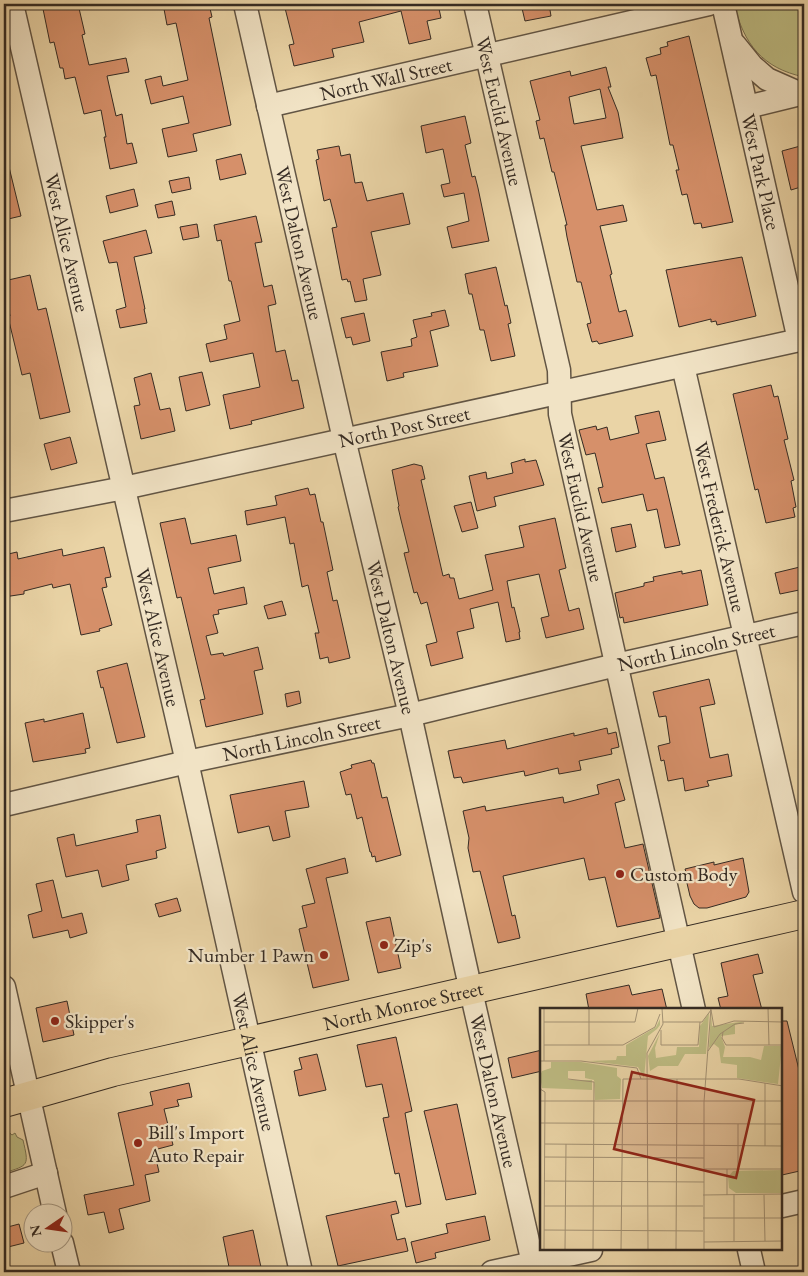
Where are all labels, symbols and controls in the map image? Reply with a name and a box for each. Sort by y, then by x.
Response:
street label: West Euclid Avenue [470,34,529,188]
street label: North Wall Street [317,51,455,107]
street label: West Park Place [735,111,787,233]
street label: West Dalton Avenue [269,163,330,322]
street label: West Alice Avenue [39,171,96,315]
street label: North Post Street [336,399,473,454]
street label: West Euclid Avenue [552,430,610,584]
street label: West Frederick Avenue [688,439,752,615]
street label: West Dalton Avenue [361,558,422,717]
street label: West Alice Avenue [130,565,187,709]
street label: North Lincoln Street [615,617,778,677]
street label: North Lincoln Street [220,708,384,767]
place label: Custom Body [630,861,738,887]
marker: Custom Body [614,868,626,880]
place label: Zip's [394,932,432,958]
marker: Zip's [378,939,390,951]
place label: Number 1 Pawn [188,942,314,968]
marker: Number 1 Pawn [318,949,330,961]
street label: North Monroe Street [321,975,486,1037]
street label: West Alice Avenue [226,990,282,1134]
place label: Skipper's [65,1008,134,1034]
inset map [540,1008,783,1251]
street label: West Dalton Avenue [464,1011,524,1170]
marker: Skipper's [49,1015,61,1027]
place label: Bill's Import Auto Repair [147,1119,245,1168]
marker: Bill's Import Auto Repair [132,1137,144,1149]
north arrow [22,1204,72,1254]
text: N [25,1223,45,1238]

